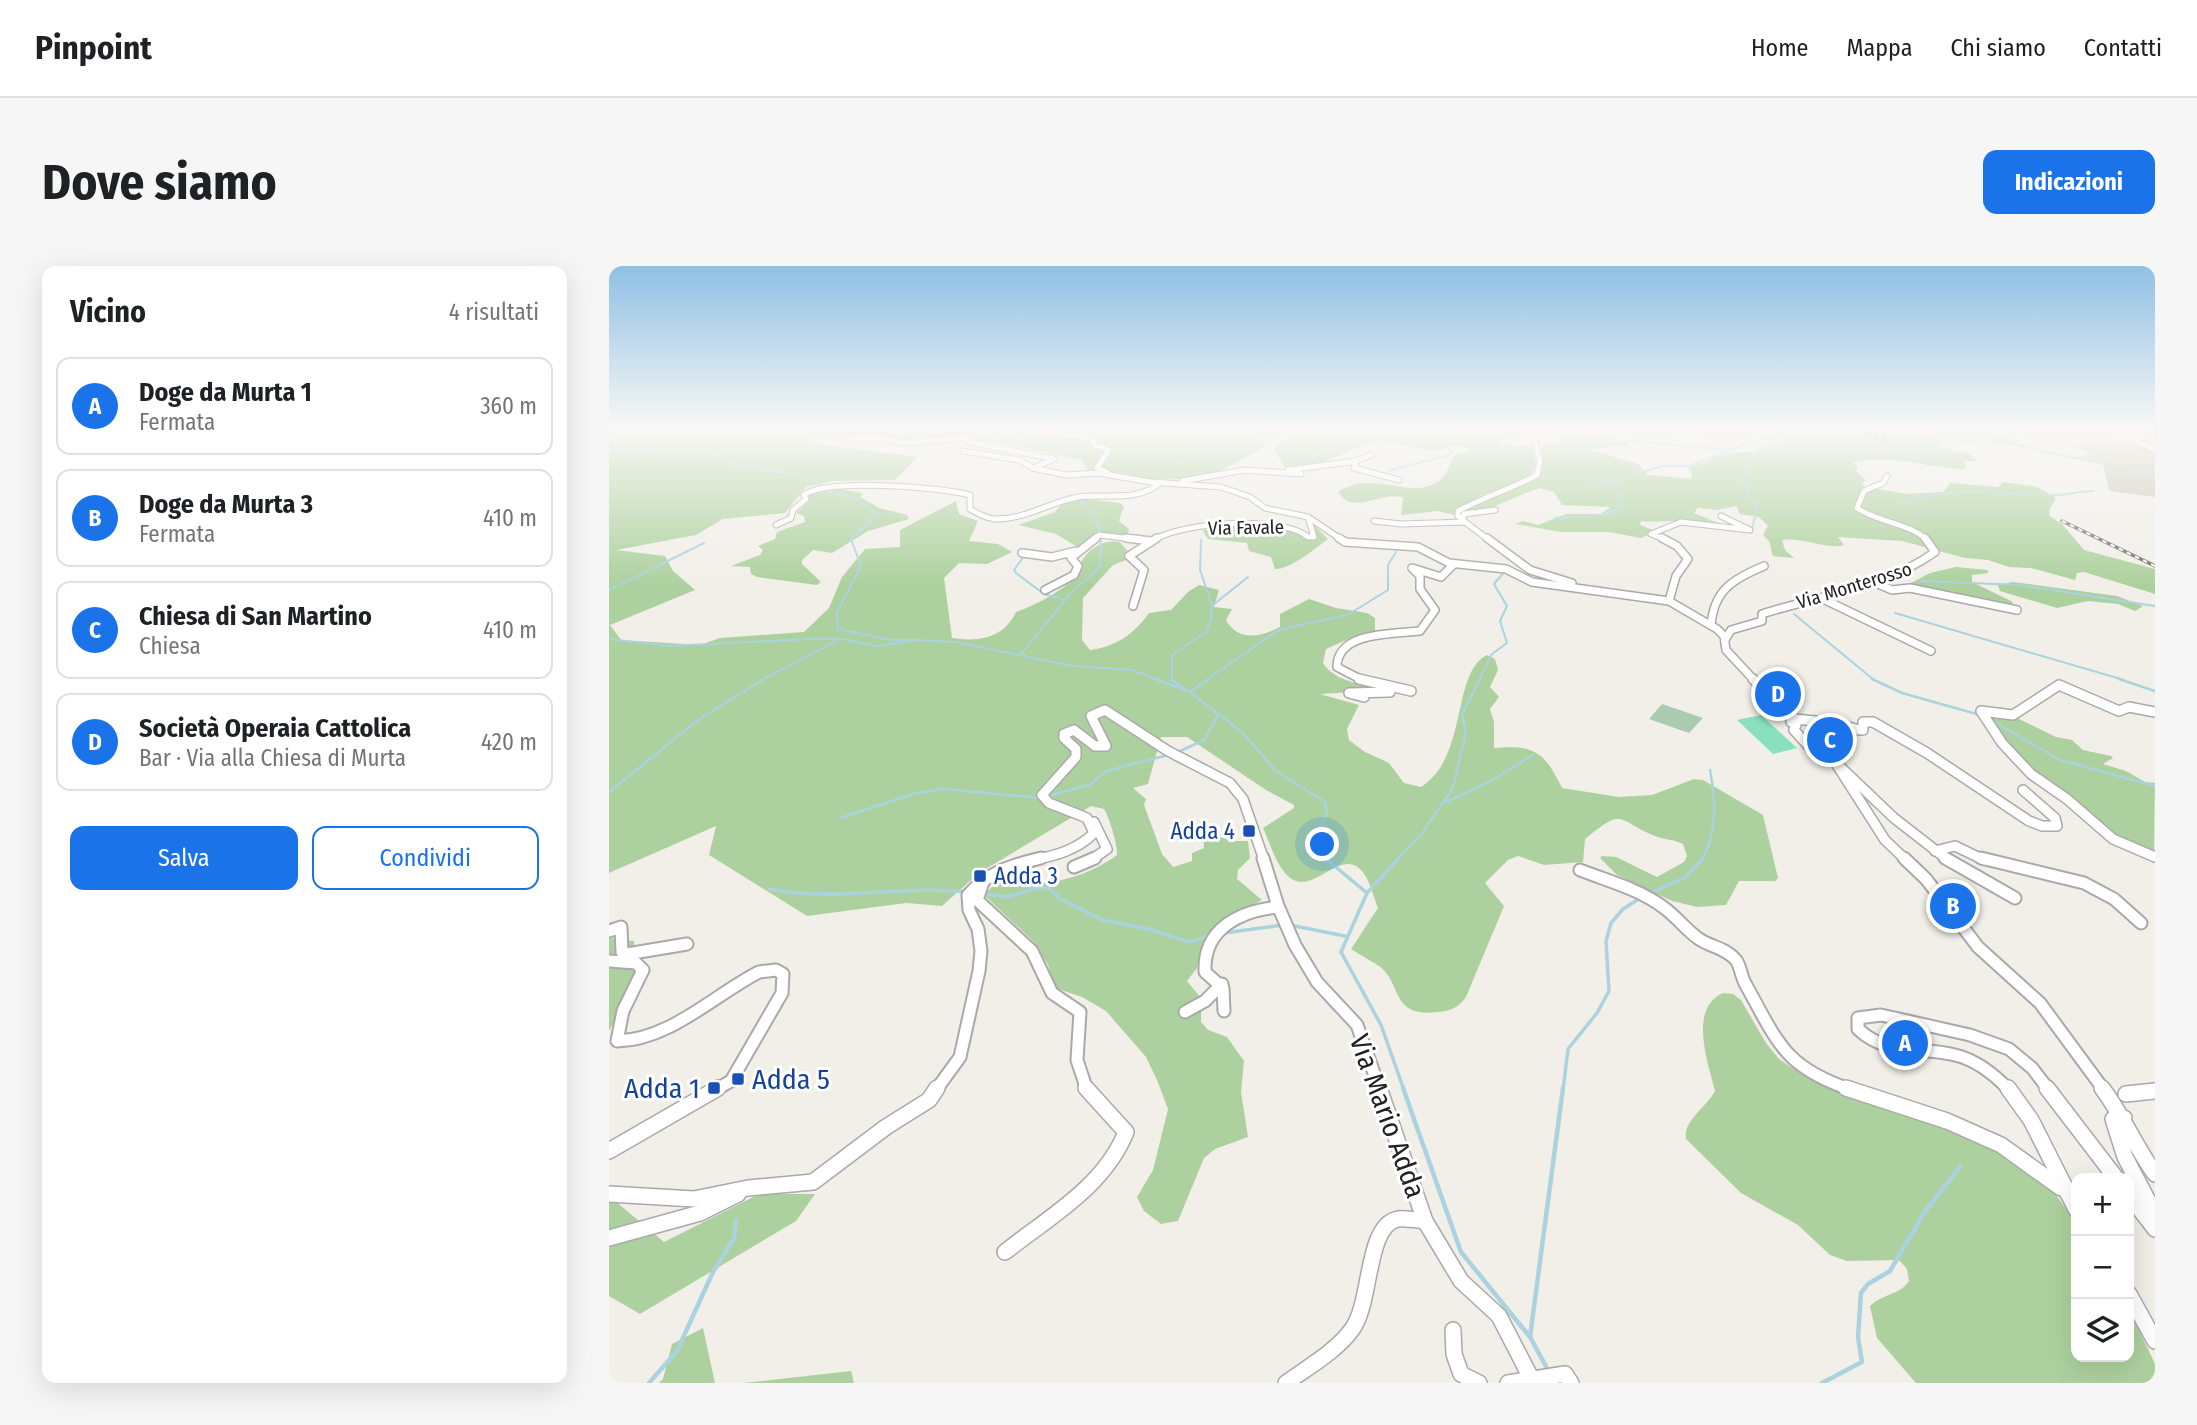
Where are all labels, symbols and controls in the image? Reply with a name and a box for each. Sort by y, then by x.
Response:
text: Pinpoint [35,28,152,68]
text: Home [1751,34,1808,62]
text: Mappa [1846,34,1912,62]
text: Chi siamo [1950,34,2046,62]
text: Contatti [2084,34,2162,62]
button: Indicazioni [1983,150,2155,214]
text: Dove siamo [42,153,277,212]
text: Vicino [70,294,146,330]
text: 4 risultati [449,298,539,326]
text: Doge da Murta 1 [139,377,312,408]
text: A [89,392,101,420]
text: 360 m [480,392,537,420]
text: Fermata [139,408,215,436]
text: Doge da Murta 3 [139,489,313,520]
text: B [89,504,101,532]
text: 410 m [483,504,537,532]
street label: Via Favale [1208,515,1284,540]
text: Fermata [139,520,215,548]
street label: Via Monterosso [1794,557,1915,614]
text: Chiesa di San Martino [139,601,372,632]
text: C [89,616,101,644]
text: 410 m [483,616,537,644]
text: Chiesa [139,632,201,660]
pin: D [1755,668,1801,720]
text: Società Operaia Cattolica [139,713,411,744]
pin: C [1807,714,1853,766]
text: D [88,728,102,756]
text: 420 m [481,728,537,756]
text: Bar · Via alla Chiesa di Murta [139,744,406,772]
place label: Adda 4 [1170,817,1235,845]
marker: Adda 4 [1241,823,1257,839]
button: Salva [70,826,298,890]
button: Condividi [312,826,539,890]
your location [1305,827,1339,861]
place label: Adda 3 [994,862,1058,890]
marker: Adda 3 [972,868,988,884]
pin: B [1930,880,1976,932]
pin: A [1882,1017,1928,1069]
street label: Via Mario Adda [1343,1030,1432,1203]
place label: Adda 5 [752,1063,830,1096]
marker: Adda 5 [730,1071,746,1087]
place label: Adda 1 [624,1072,700,1105]
marker: Adda 1 [706,1080,722,1096]
map controls [2071,1173,2134,1362]
button: + [2071,1173,2134,1236]
button: − [2071,1236,2134,1299]
button: layers [2071,1299,2134,1362]

